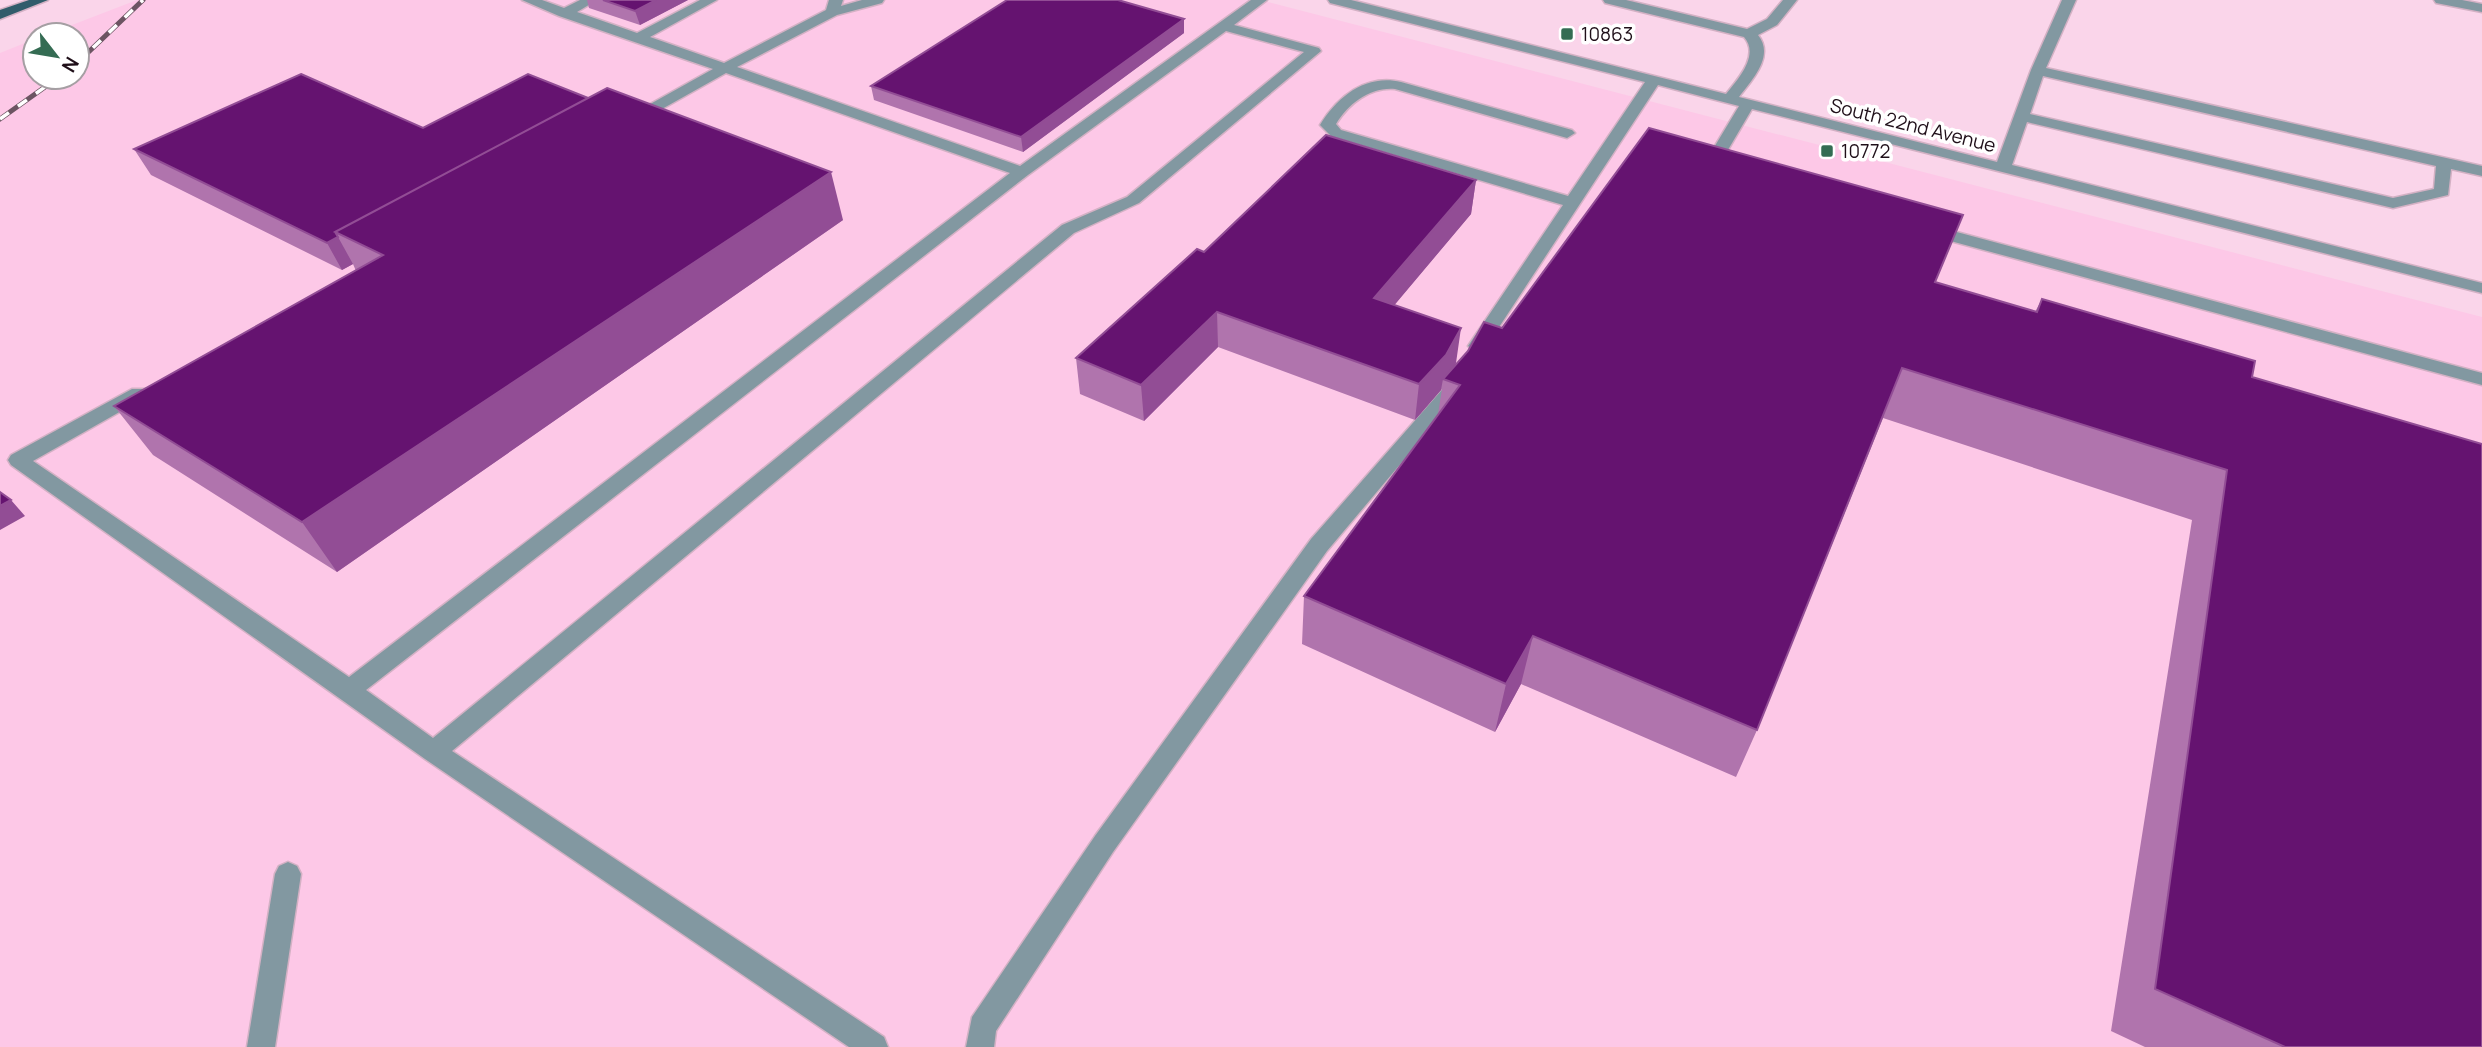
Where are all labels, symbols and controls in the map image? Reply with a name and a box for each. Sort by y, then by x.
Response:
north arrow [21,21,91,91]
place label: 10863 [1581,21,1633,47]
marker: 10863 [1559,26,1575,42]
text: N [56,52,85,77]
street label: South 22nd Avenue [1827,92,1999,158]
place label: 10772 [1841,138,1890,164]
marker: 10772 [1819,143,1835,159]

